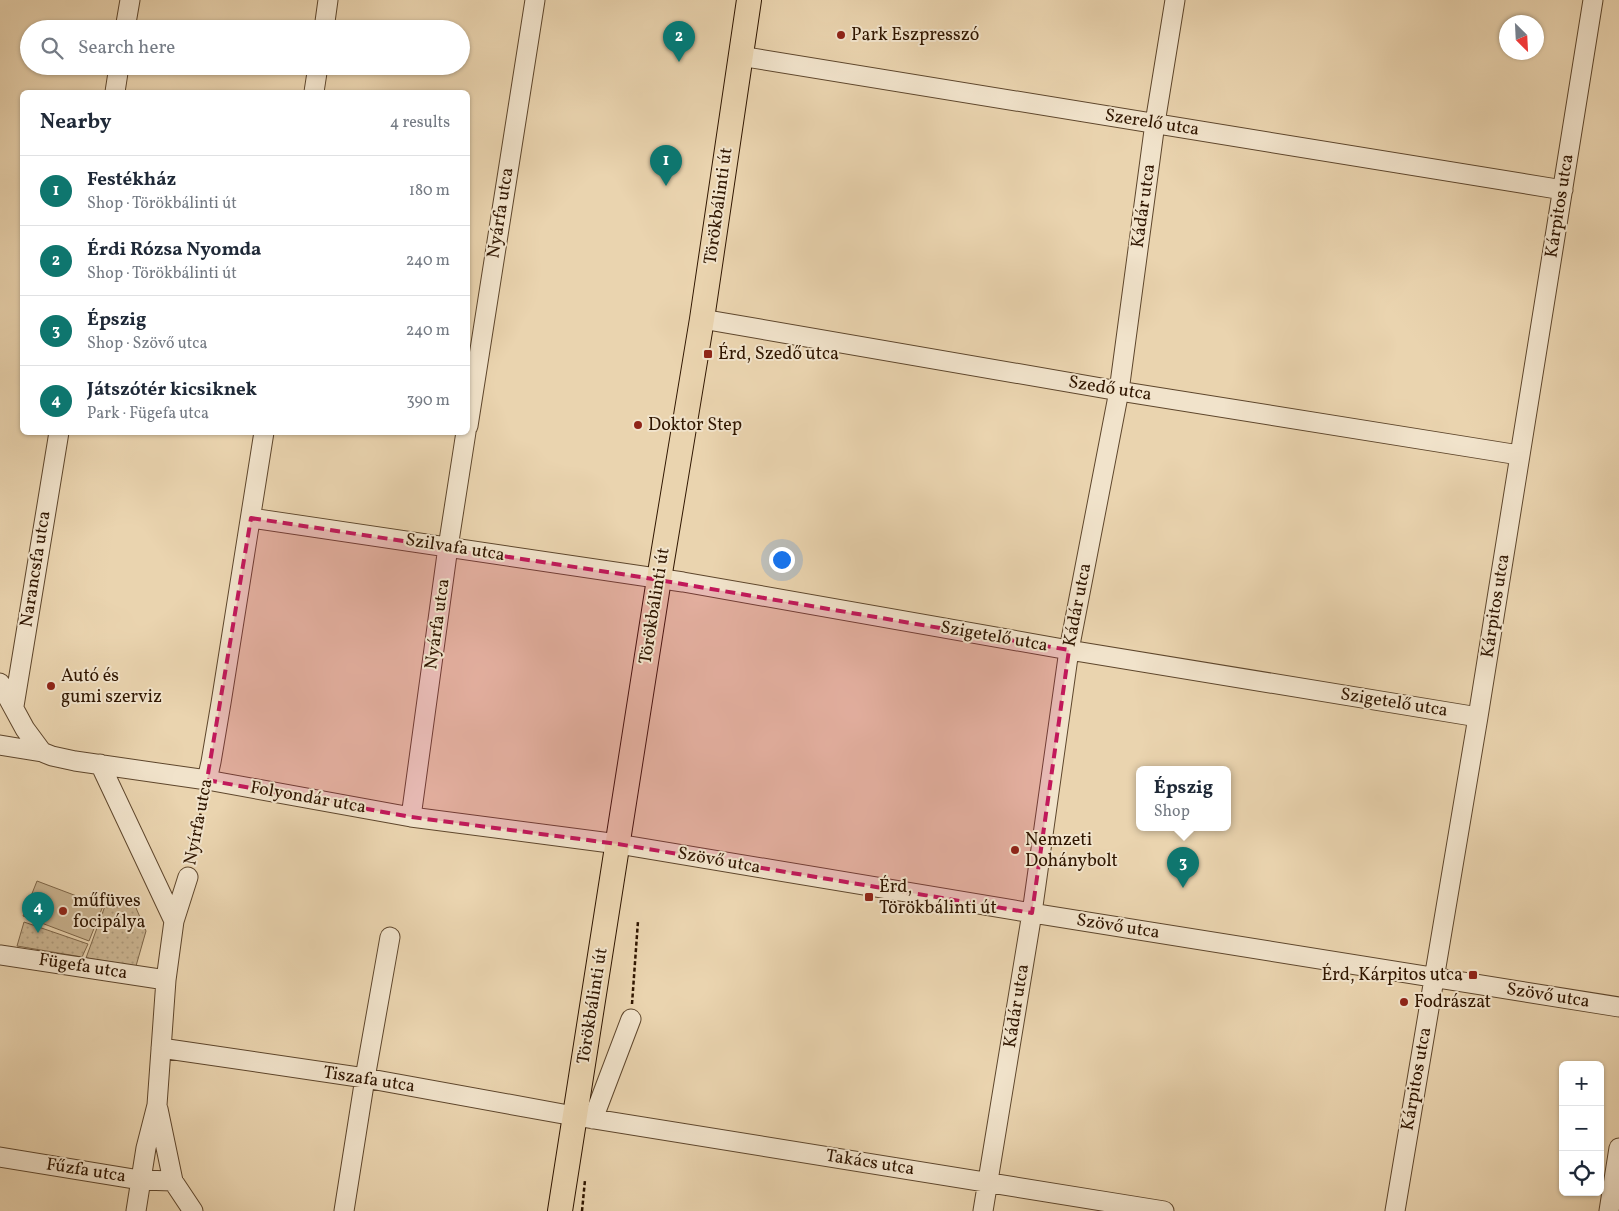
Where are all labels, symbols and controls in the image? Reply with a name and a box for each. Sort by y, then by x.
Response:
north arrow [1499,15,1544,60]
search box [20,20,470,75]
pin: 2 [663,21,695,62]
place label: Park Eszpresszó [851,23,979,48]
marker: Park Eszpresszó [835,29,847,41]
icon: search [38,34,66,62]
text: Search here [78,35,175,61]
street label: Szerelő utca [1103,103,1201,143]
text: Nearby [40,108,111,137]
text: 4 results [390,112,450,134]
pin: 1 [650,145,682,186]
street label: Törökbálinti út [698,146,740,266]
street label: Kárpitos utca [1539,152,1581,260]
street label: Kádár utca [1126,162,1162,250]
street label: Nyárfa utca [481,166,521,260]
text: Festékház [87,167,176,193]
text: 1 [53,180,59,202]
text: 180 m [409,180,450,202]
text: Shop · Törökbálinti út [87,193,237,215]
text: Érdi Rózsa Nyomda [87,237,261,263]
text: 2 [52,250,60,272]
text: 240 m [406,250,450,272]
text: Shop · Törökbálinti út [87,263,237,285]
text: Épszig [87,307,146,333]
text: 3 [52,320,60,342]
text: 240 m [406,320,450,342]
text: Shop · Szövő utca [87,333,207,355]
place label: Érd, Szedő utca [718,342,839,367]
marker: Érd, Szedő utca [702,348,714,360]
street label: Szedő utca [1066,370,1154,408]
text: Játszótér kicsiknek [87,377,257,403]
text: 4 [51,390,61,412]
text: 390 m [407,390,450,412]
text: Park · Fügefa utca [87,403,209,425]
place label: Doktor Step [648,413,742,438]
marker: Doktor Step [632,419,644,431]
street label: Narancsfa utca [14,509,58,629]
street label: Szilvafa utca [404,528,506,568]
street label: Törökbálinti út [633,546,677,666]
your location [769,547,795,573]
street label: Kárpitos utca [1475,552,1517,660]
street label: Kádár utca [1058,561,1098,649]
street label: Nyárfa utca [419,577,457,671]
street label: Szigetelő utca [938,615,1050,659]
place label: Autó és gumi szerviz [61,664,162,710]
marker: Autó és gumi szerviz [45,680,57,692]
street label: Szigetelő utca [1338,682,1450,724]
popup [1136,766,1231,831]
street label: Folyondár utca [248,775,368,821]
text: Épszig [1154,775,1213,801]
street label: Nyírfa utca [178,776,220,868]
text: Shop [1154,801,1190,823]
place label: Nemzeti Dohánybolt [1025,828,1118,874]
street label: Szövő utca [675,841,763,881]
marker: Nemzeti Dohánybolt [1009,844,1021,856]
pin: 3 [1167,847,1199,888]
place label: Érd, Törökbálinti út [879,875,997,921]
place label: műfüves focipálya [73,889,146,935]
marker: Érd, Törökbálinti út [863,891,875,903]
pin: 4 [22,892,54,933]
marker: műfüves focipálya [57,905,69,917]
street label: Szövő utca [1074,908,1162,946]
street label: Törökbálinti út [571,946,615,1066]
street label: Fügefa utca [37,948,129,986]
street label: Kádár utca [998,962,1036,1050]
place label: Érd, Kárpitos utca [1321,963,1463,988]
marker: Érd, Kárpitos utca [1467,969,1479,981]
street label: Szövő utca [1504,977,1592,1015]
place label: Fodrászat [1414,990,1491,1015]
marker: Fodrászat [1398,996,1410,1008]
street label: Kárpitos utca [1396,1025,1438,1133]
street label: Tiszafa utca [321,1060,417,1100]
map controls [1559,1061,1604,1196]
button: + [1559,1061,1604,1106]
button: − [1559,1106,1604,1151]
street label: Takács utca [824,1144,916,1182]
button: locate [1559,1151,1604,1196]
street label: Fűzfa utca [44,1152,128,1190]

